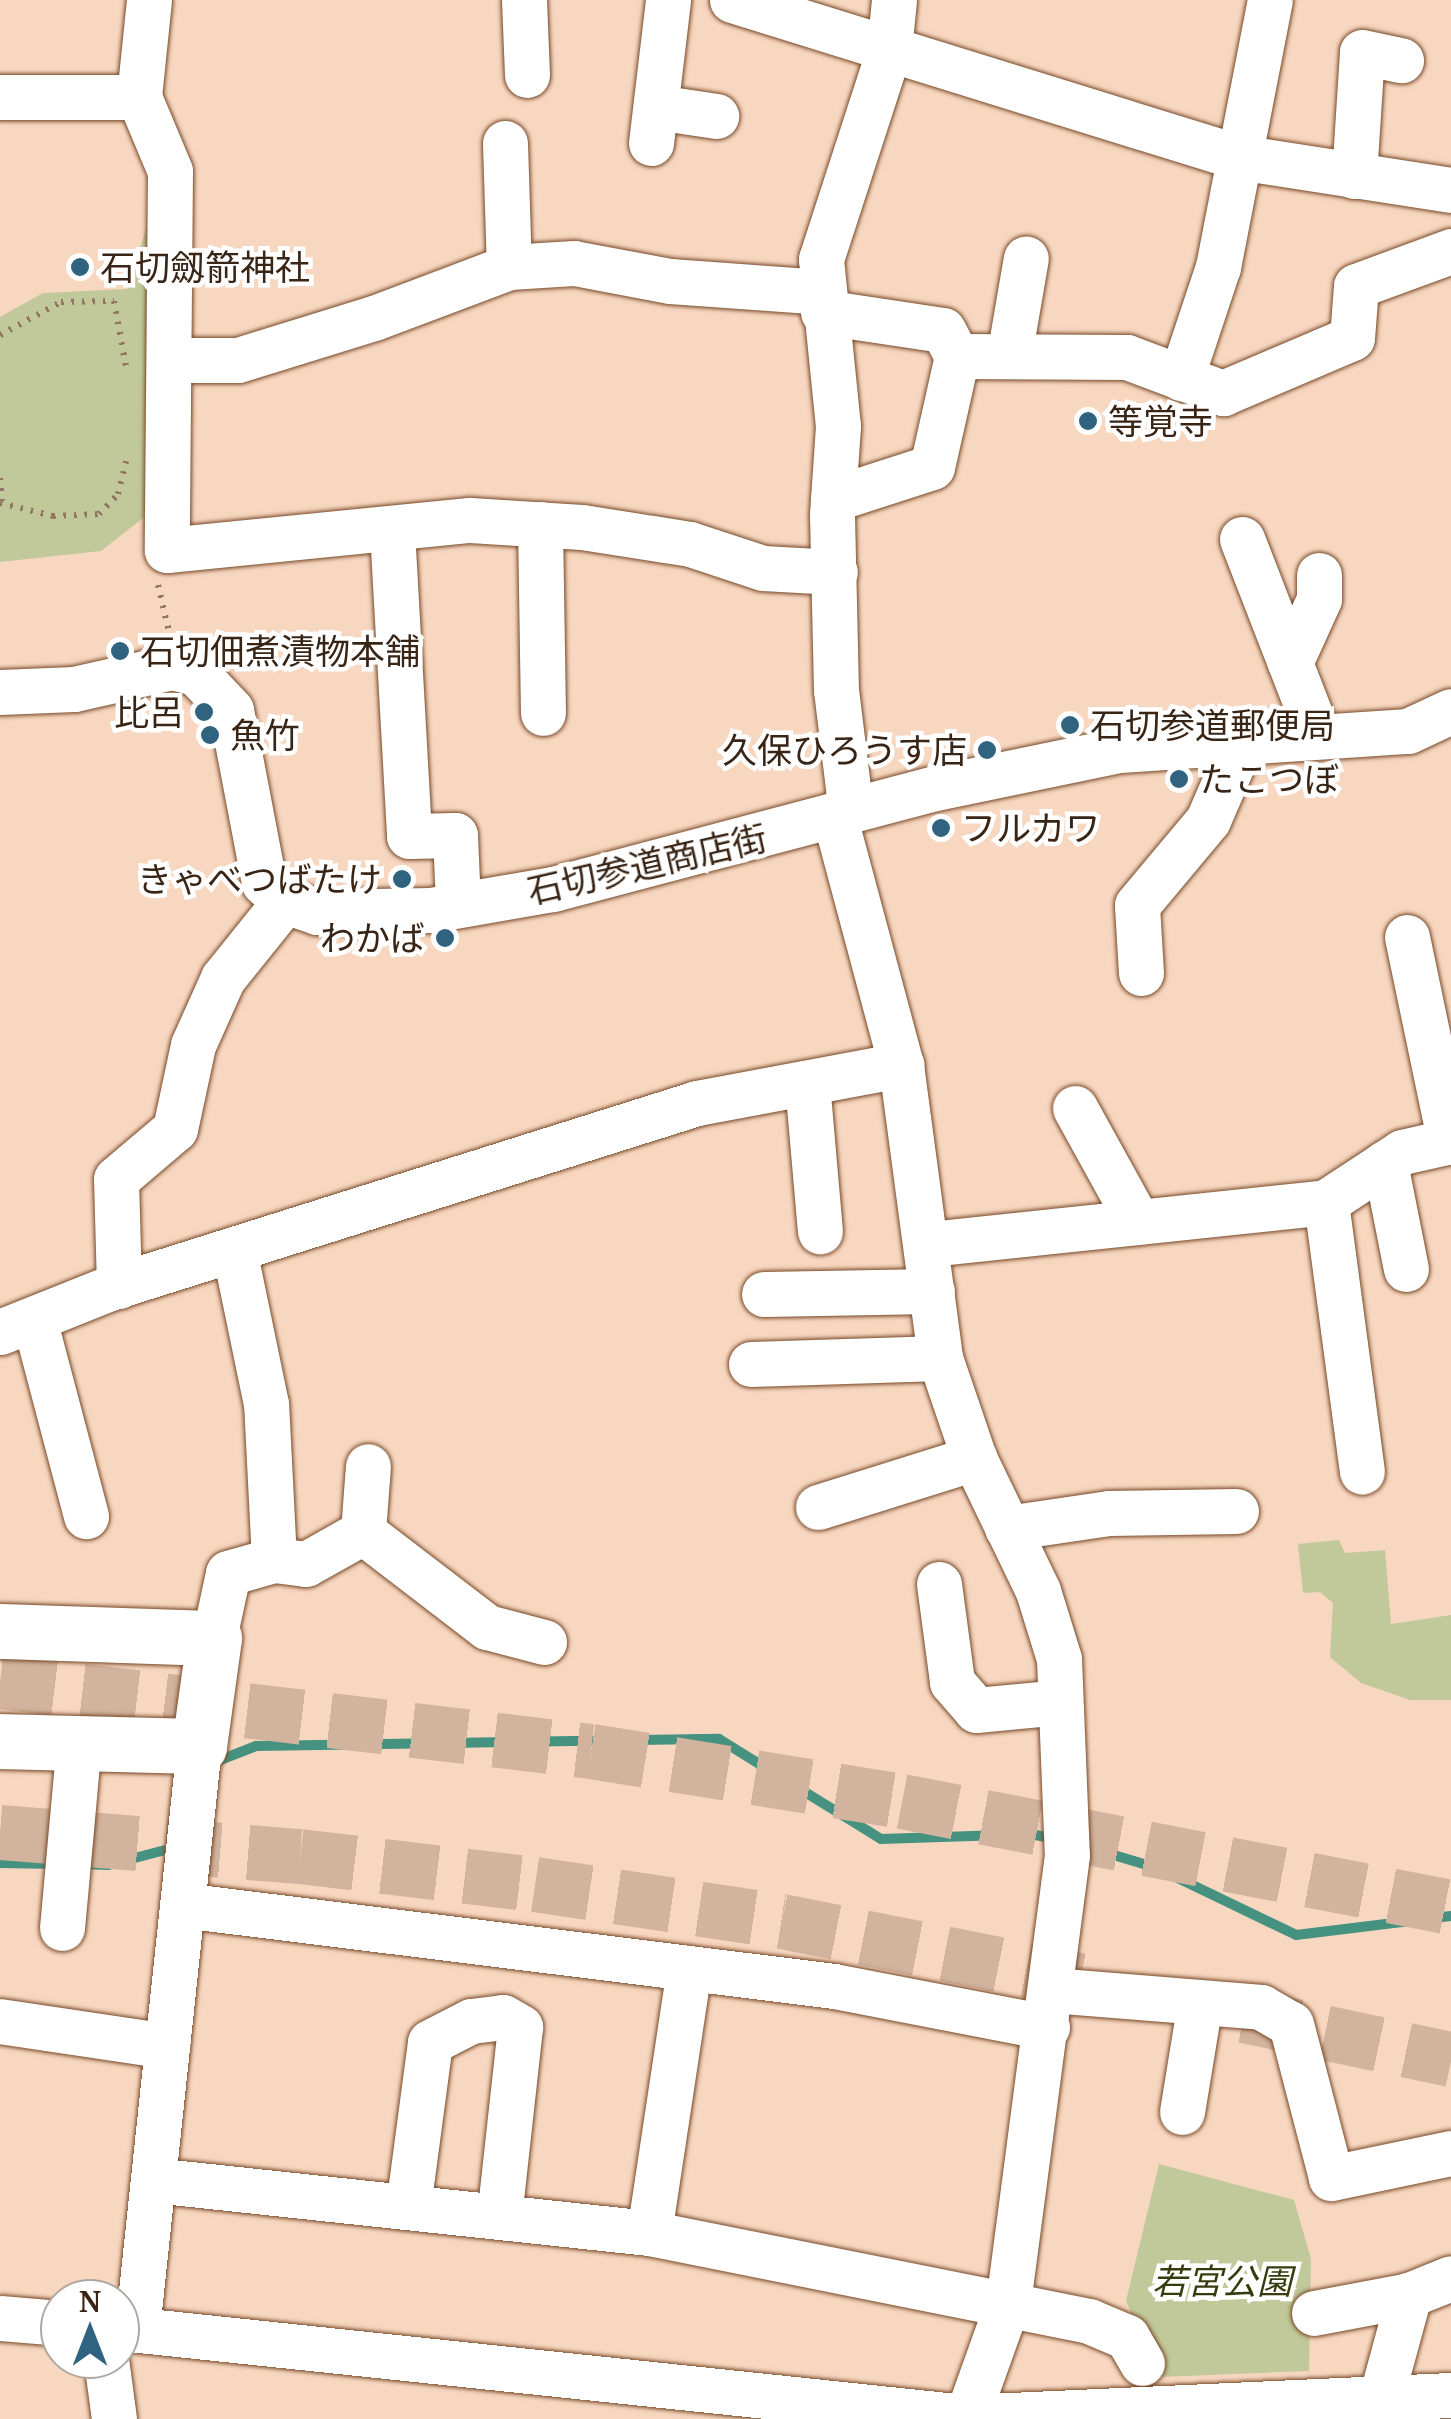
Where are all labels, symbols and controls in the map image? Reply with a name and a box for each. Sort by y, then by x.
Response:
place label: 石切劔箭神社 [100,246,310,288]
marker: 石切劔箭神社 [69,256,91,278]
place label: 等覚寺 [1108,400,1213,442]
marker: 等覚寺 [1077,410,1099,432]
place label: 石切佃煮漬物本舗 [140,630,420,672]
marker: 石切佃煮漬物本舗 [109,640,131,662]
place label: 比呂 [114,691,184,733]
marker: 比呂 [193,701,215,723]
place label: 石切参道郵便局 [1090,704,1335,746]
place label: 魚竹 [230,714,300,756]
marker: 石切参道郵便局 [1059,714,1081,736]
marker: 魚竹 [199,724,221,746]
place label: 久保ひろうす店 [722,729,967,771]
marker: 久保ひろうす店 [976,739,998,761]
place label: たこつぼ [1199,758,1339,800]
marker: たこつぼ [1168,768,1190,790]
place label: フルカワ [961,807,1101,849]
street label: 石切参道商店街 [523,816,771,912]
marker: フルカワ [930,817,952,839]
place label: きゃべつばたけ [137,858,382,900]
marker: きゃべつばたけ [391,868,413,890]
place label: わかば [320,917,425,959]
marker: わかば [434,927,456,949]
park label: 若宮公園 [1152,2260,1292,2302]
north arrow [40,2279,140,2379]
text: N [79,2282,101,2320]

